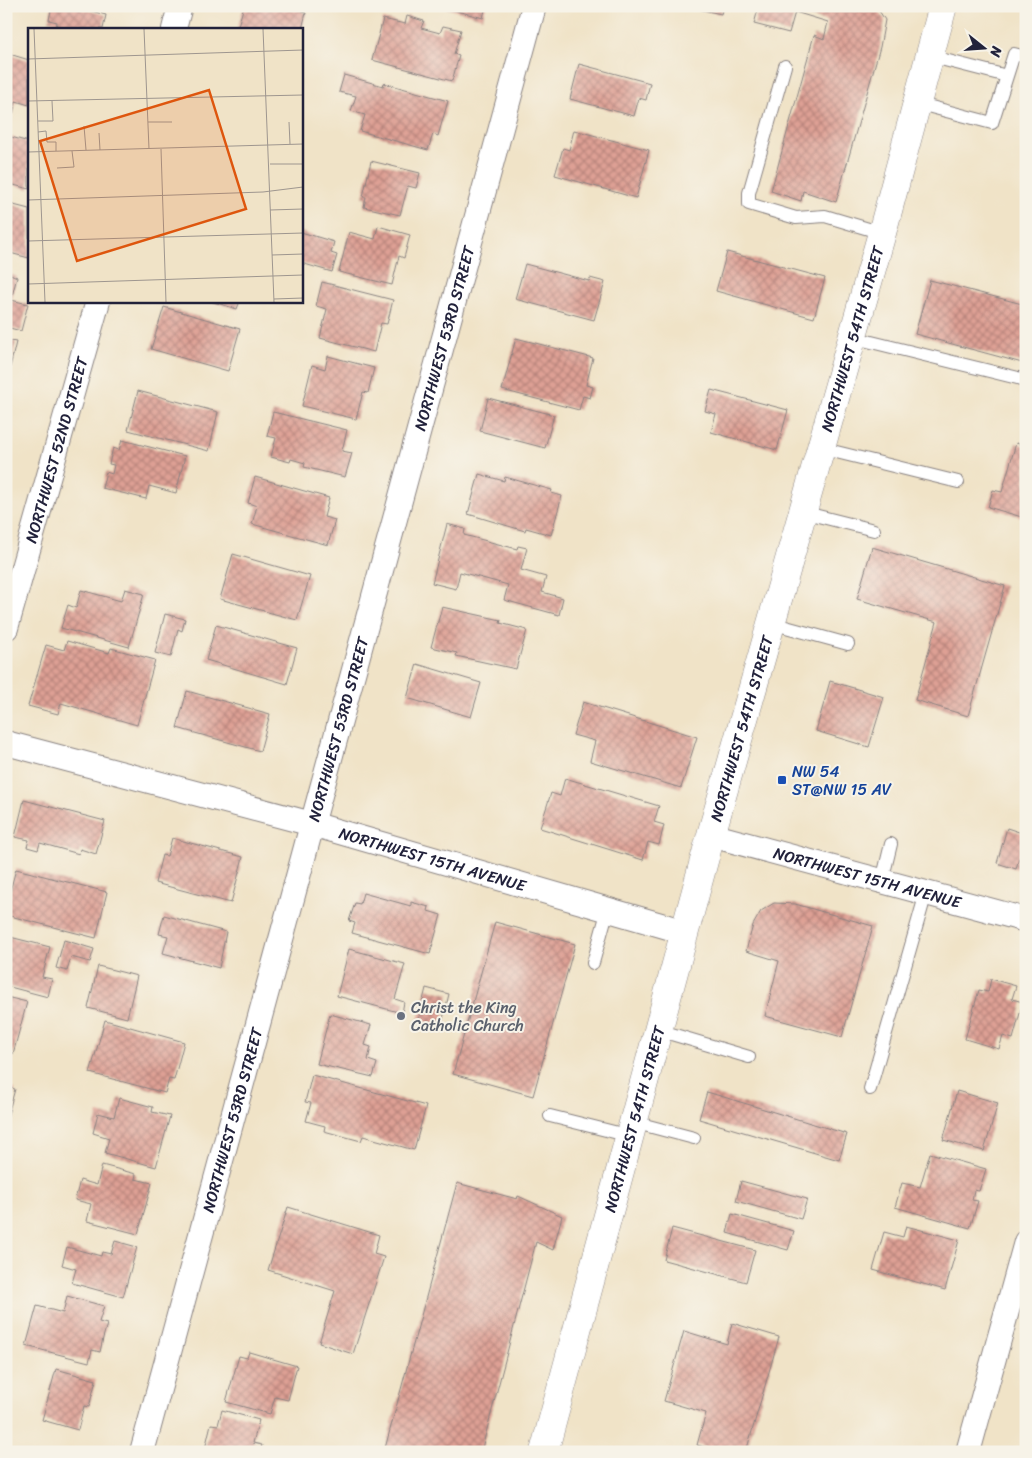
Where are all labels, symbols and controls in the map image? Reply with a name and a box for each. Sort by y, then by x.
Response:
north arrow [960,22,1010,72]
inset map [28,28,302,302]
text: N [982,42,1010,60]
street label: NORTHWEST 53RD STREET [406,242,484,434]
street label: NORTHWEST 54TH STREET [812,242,893,435]
street label: NORTHWEST 52ND STREET [17,352,97,547]
street label: NORTHWEST 54TH STREET [702,631,782,825]
street label: NORTHWEST 53RD STREET [300,633,378,825]
place label: NW 54 ST@NW 15 AV [792,757,892,804]
marker: NW 54 ST@NW 15 AV [776,774,788,786]
street label: NORTHWEST 15TH AVENUE [335,819,530,901]
street label: NORTHWEST 15TH AVENUE [770,838,965,917]
place label: Christ the King Catholic Church [411,993,524,1040]
marker: Christ the King Catholic Church [395,1010,407,1022]
street label: NORTHWEST 54TH STREET [596,1022,674,1216]
street label: NORTHWEST 53RD STREET [194,1023,272,1216]

